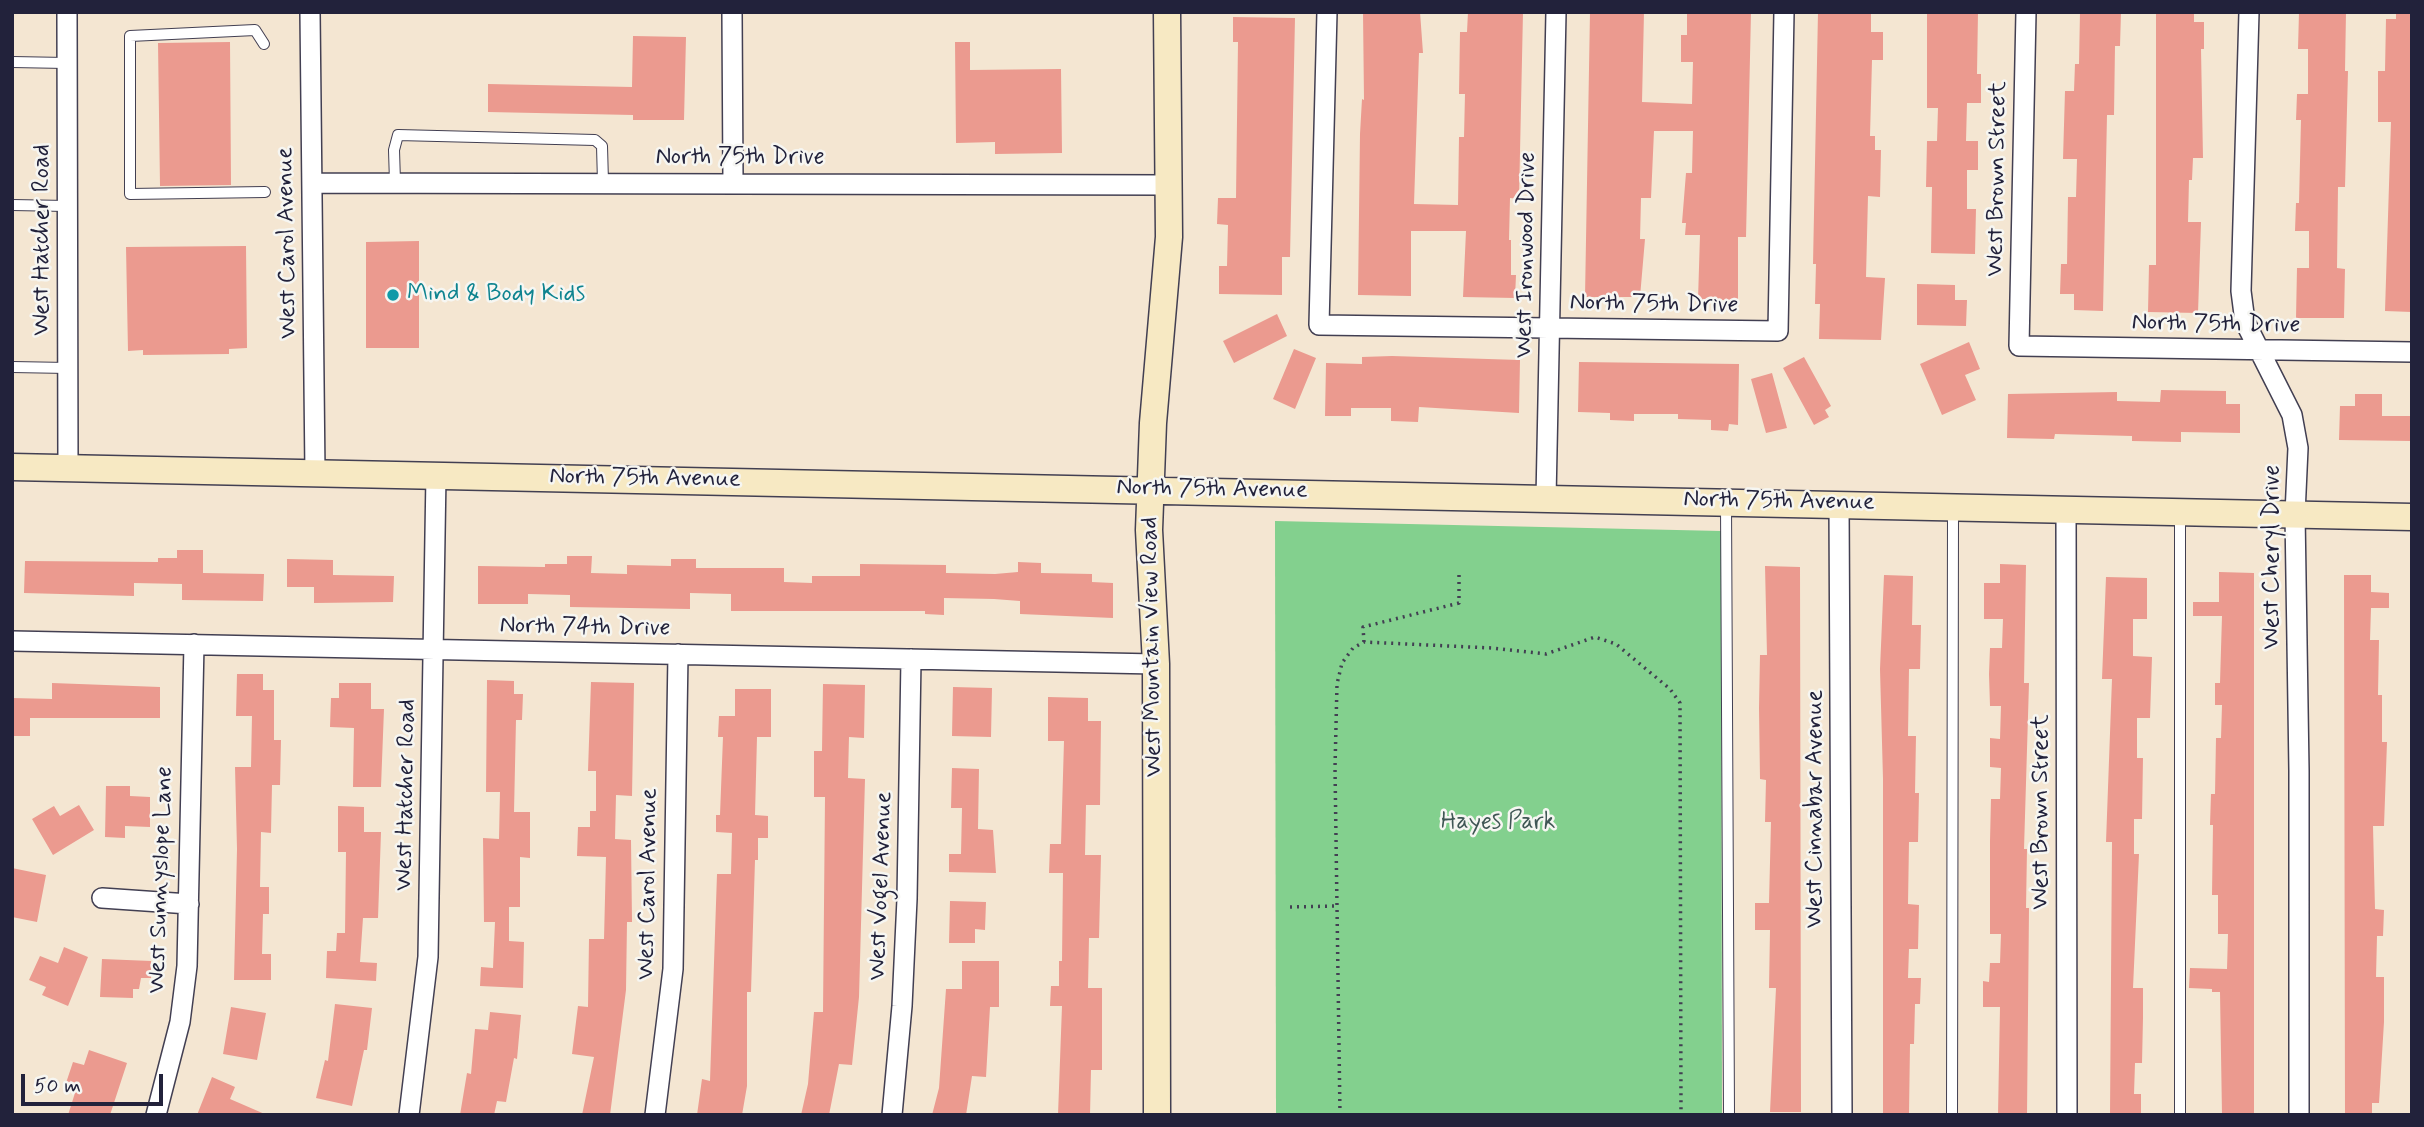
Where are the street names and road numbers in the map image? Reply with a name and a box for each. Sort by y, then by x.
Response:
street label: West Brown Street [1982,81,2014,277]
street label: West Hatcher Road [29,144,57,336]
street label: North 75th Drive [655,144,825,172]
street label: West Carol Avenue [272,147,304,339]
street label: West Ironwood Drive [1511,152,1543,358]
street label: North 75th Drive [1569,289,1739,321]
street label: North 75th Drive [2131,309,2301,341]
street label: North 75th Avenue [549,463,741,495]
street label: West Cheryl Drive [2259,465,2287,649]
street label: North 75th Avenue [1116,474,1308,506]
street label: North 75th Avenue [1683,486,1875,518]
street label: West Mountain View Road [1136,517,1170,777]
street label: North 74th Drive [499,612,671,644]
street label: West Cinnabar Avenue [1802,690,1830,928]
street label: West Hatcher Road [391,699,423,891]
street label: West Brown Street [2028,714,2056,910]
street label: West Sunnyslope Lane [144,766,180,994]
street label: West Carol Avenue [633,788,665,980]
street label: West Vogel Avenue [864,791,900,981]

